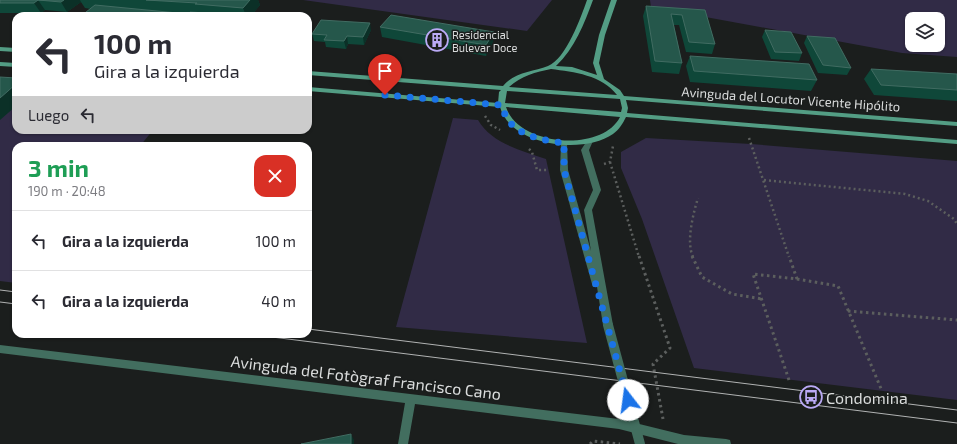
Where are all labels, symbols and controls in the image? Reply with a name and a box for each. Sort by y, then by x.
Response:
map controls [905,12,945,52]
button: layers [905,12,945,52]
text: 100 m [94,26,172,60]
building icon: Residencial Bulevar Doce [424,27,450,53]
icon: left [28,28,80,80]
place label: Residencial Bulevar Doce [452,28,518,54]
pin [368,54,402,95]
text: Gira a la izquierda [94,60,240,82]
icon: arrive [374,60,396,82]
street label: Avinguda del Locutor Vicente Hipólito [681,83,901,115]
icon: left [77,104,99,126]
text: Luego [28,106,69,124]
text: 3 min [28,153,89,182]
button: close [254,155,296,197]
text: 190 m · 20:48 [28,183,106,199]
icon: left [28,230,50,252]
text: Gira a la izquierda [62,232,189,250]
text: 100 m [255,232,296,250]
icon: left [28,290,50,312]
text: Gira a la izquierda [62,292,189,310]
text: 40 m [261,292,296,310]
street label: Avinguda del Fotògraf Francisco Cano [230,351,502,403]
position arrow [607,379,649,421]
bus stop icon: Condomina [798,384,824,410]
place label: Condomina [826,388,908,407]

